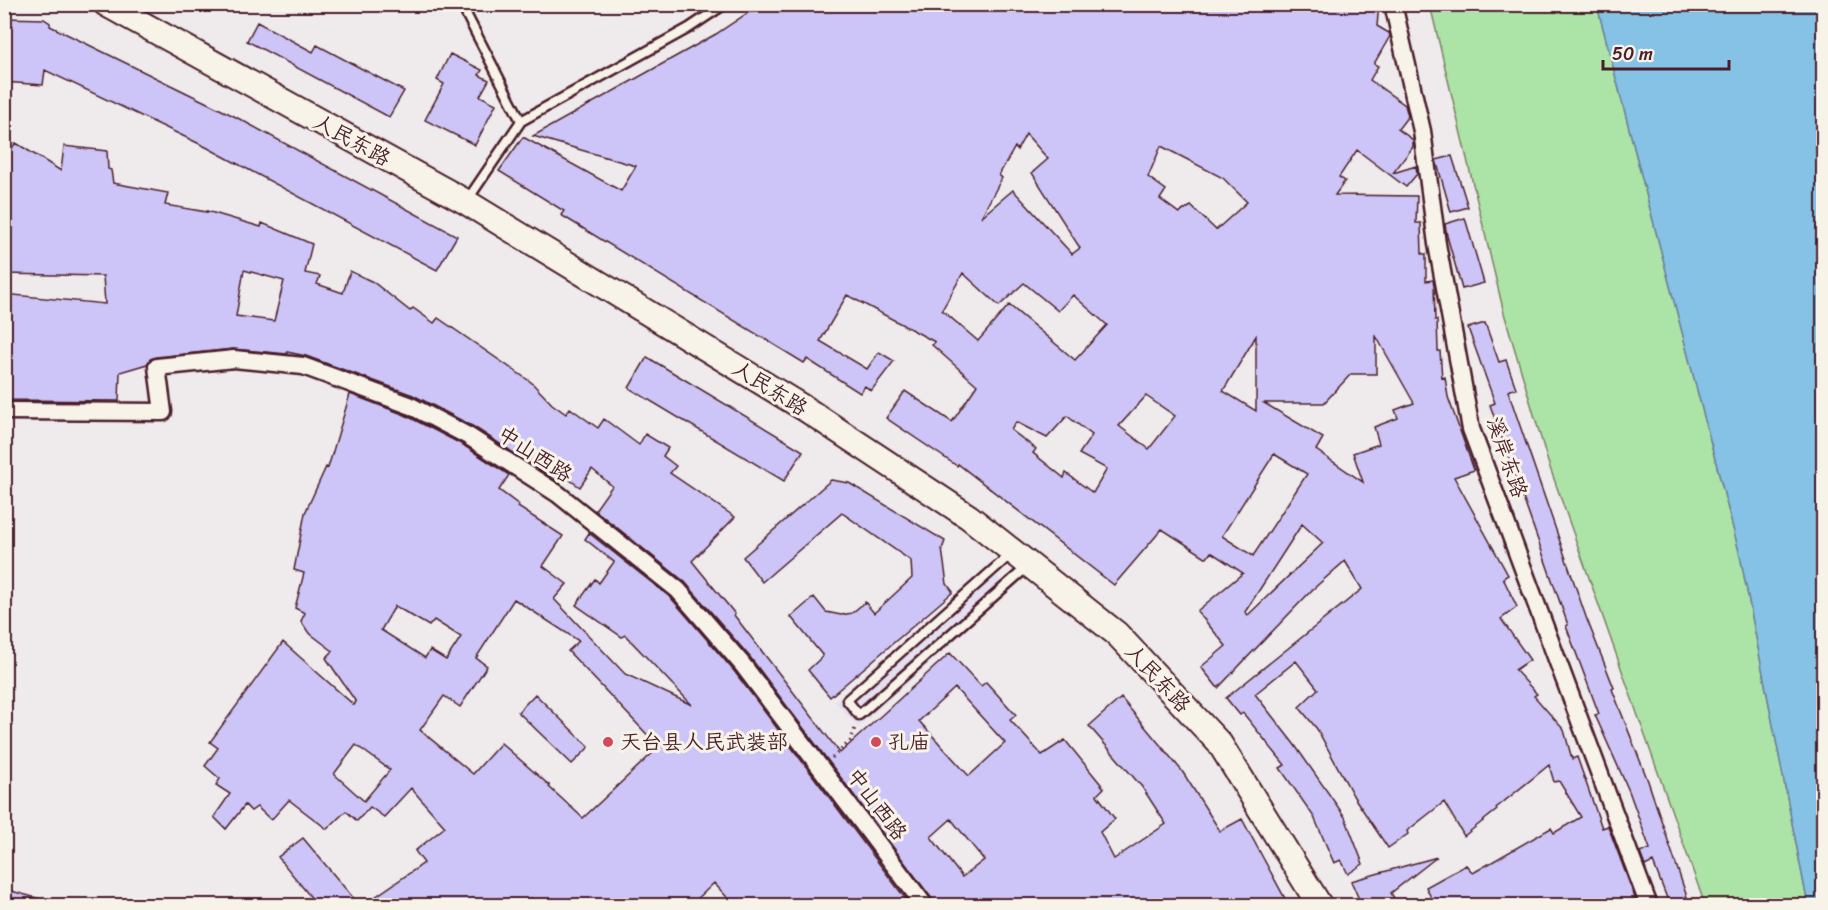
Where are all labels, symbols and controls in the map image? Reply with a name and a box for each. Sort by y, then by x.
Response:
scale bar [1603,33,1729,71]
text: 50 m [1612,38,1653,70]
street label: 人民东路 [306,103,398,177]
street label: 人民东路 [724,350,816,426]
street label: 溪岸东路 [1475,411,1539,503]
street label: 中山西路 [489,415,581,493]
street label: 人民东路 [1115,634,1201,722]
place label: 天台县人民武装部 [620,723,788,761]
place label: 孔庙 [888,723,930,761]
marker: 天台县人民武装部 [601,735,615,749]
marker: 孔庙 [869,735,883,749]
street label: 中山西路 [837,759,917,849]

